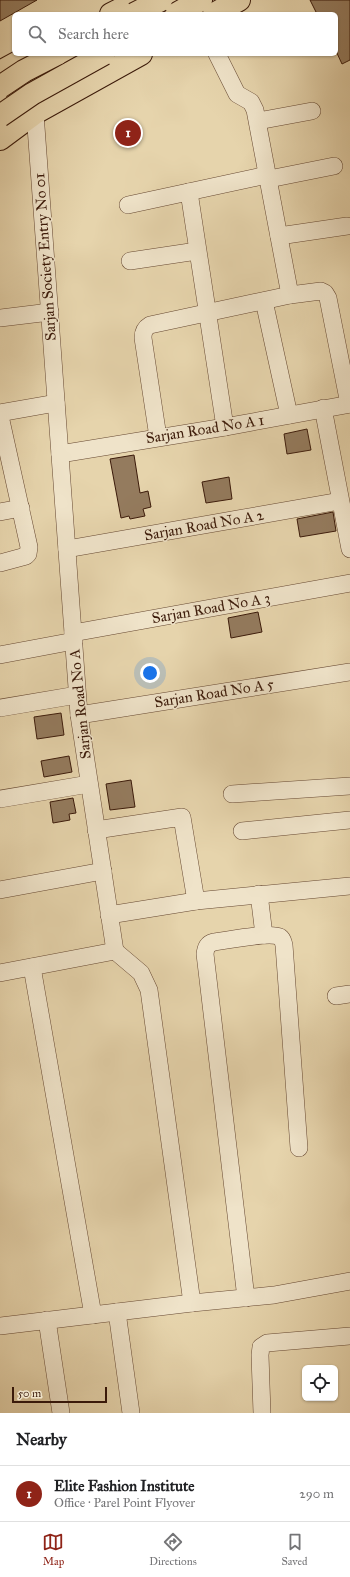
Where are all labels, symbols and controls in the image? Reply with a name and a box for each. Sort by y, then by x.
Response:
search box [12,12,338,56]
icon: search [26,23,48,45]
text: Search here [58,25,129,43]
pin: 1 [115,118,141,148]
street label: Sarjan Society Entry No 01 [30,172,60,342]
street label: Sarjan Road No A 1 [144,411,266,447]
street label: Sarjan Road No A 2 [143,506,266,544]
street label: Sarjan Road No A 3 [150,589,272,627]
street label: Sarjan Road No A [65,648,95,760]
your location [140,663,160,683]
street label: Sarjan Road No A 5 [153,675,275,711]
map controls [302,1365,338,1401]
button: locate [302,1365,338,1401]
scale bar [12,1385,107,1404]
text: 50 m [18,1387,41,1400]
text: Nearby [16,1429,67,1450]
text: Elite Fashion Institute [54,1477,195,1495]
text: 1 [26,1486,32,1502]
text: 290 m [299,1486,334,1502]
text: Office · Parel Point Flyover [54,1495,195,1511]
tab: Map [42,1531,64,1568]
tab: Directions [149,1531,197,1568]
tab: Saved [281,1531,308,1568]

